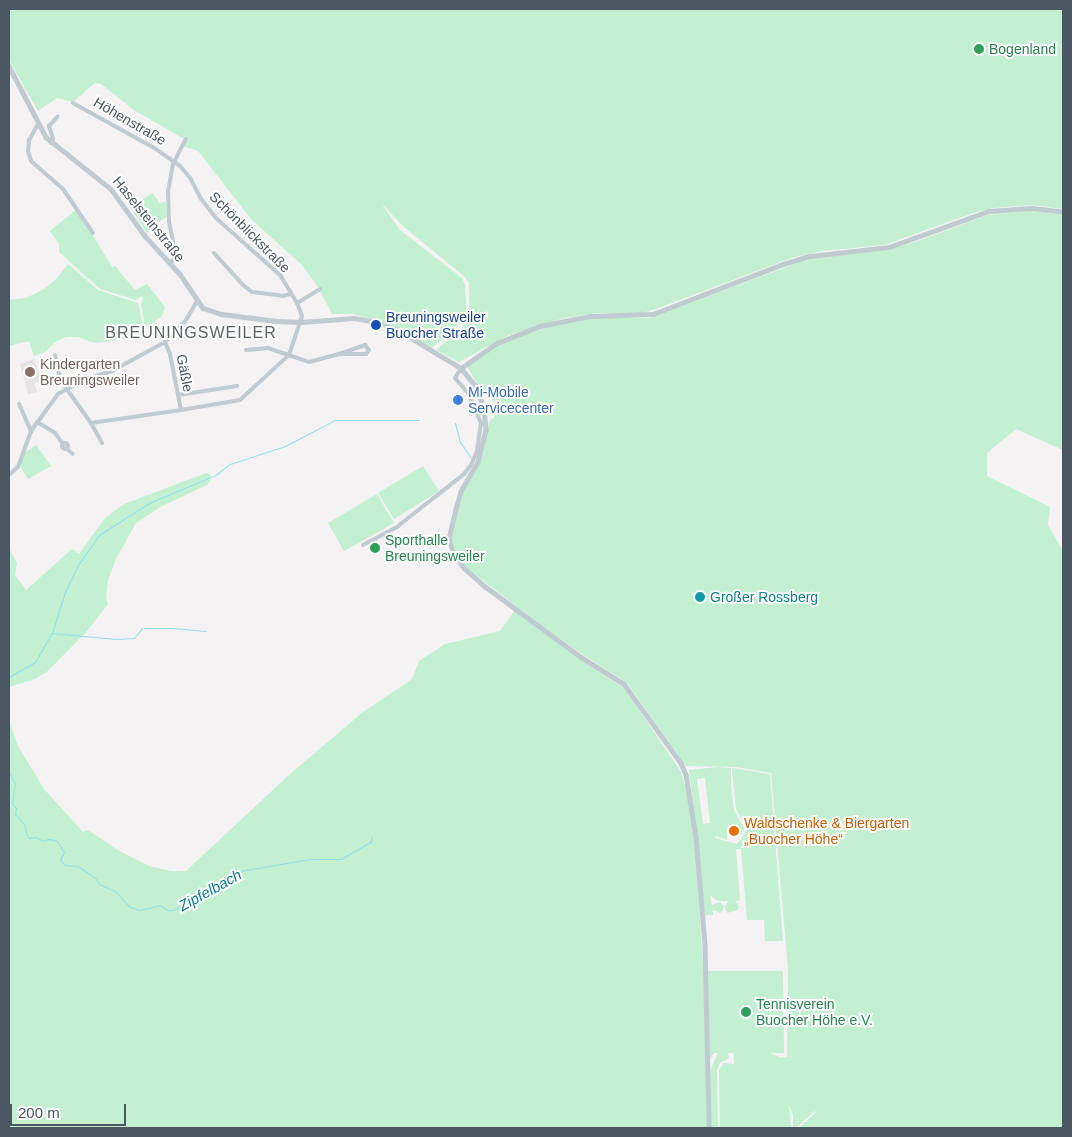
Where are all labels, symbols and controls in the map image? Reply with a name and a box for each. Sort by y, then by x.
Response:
place label: Bogenland [989,41,1056,57]
marker: Bogenland [973,43,985,55]
street label: Höhenstraße [91,93,169,149]
street label: Haselsteinstraße [109,173,189,265]
street label: Schönblickstraße [206,188,294,276]
place label: Breuningsweiler Buocher Straße [386,309,486,342]
marker: Breuningsweiler Buocher Straße [370,319,382,331]
district label: BREUNINGSWEILER [103,323,279,343]
street label: Gäßle [173,353,197,393]
place label: Kindergarten Breuningsweiler [40,356,140,388]
marker: Kindergarten Breuningsweiler [24,366,36,378]
place label: Mi-Mobile Servicecenter [468,384,554,417]
marker: Mi-Mobile Servicecenter [452,394,464,406]
place label: Sporthalle Breuningsweiler [385,532,485,564]
marker: Sporthalle Breuningsweiler [369,542,381,554]
place label: Großer Rossberg [710,589,818,605]
marker: Großer Rossberg [694,591,706,603]
place label: Waldschenke & Biergarten „Buocher Höhe“ [744,815,909,848]
marker: Waldschenke & Biergarten „Buocher Höhe“ [728,825,740,837]
water label: Zipfelbach [175,865,245,915]
place label: Tennisverein Buocher Höhe e.V. [756,996,873,1028]
marker: Tennisverein Buocher Höhe e.V. [740,1006,752,1018]
scale bar [12,1094,129,1126]
text: 200 m [18,1104,60,1121]

